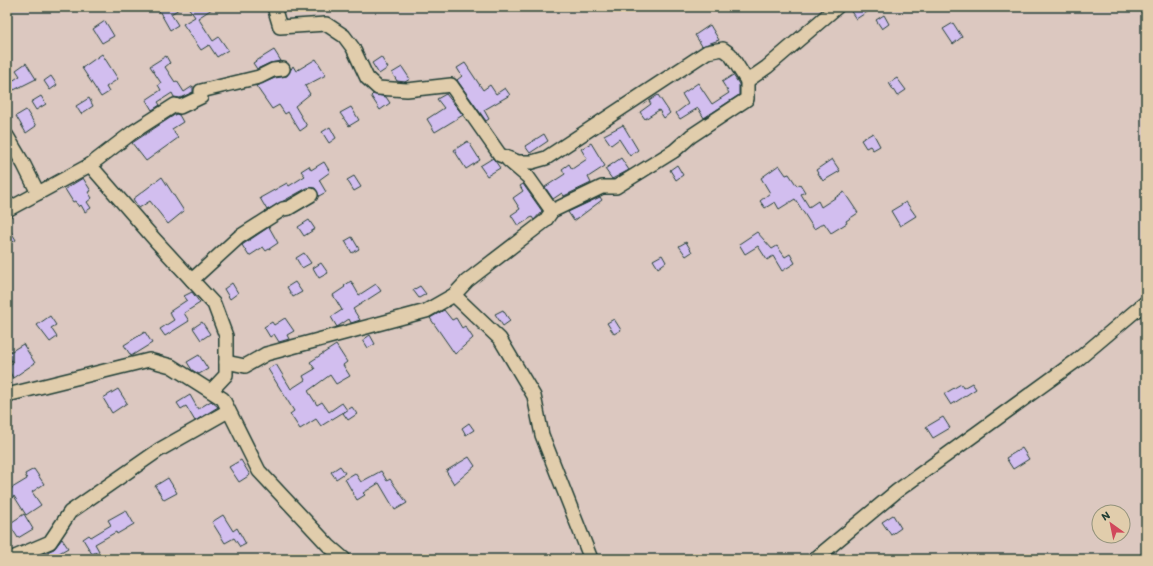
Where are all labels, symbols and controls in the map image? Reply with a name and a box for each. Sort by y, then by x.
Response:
north arrow [1091,504,1131,544]
text: N [1099,509,1112,524]

